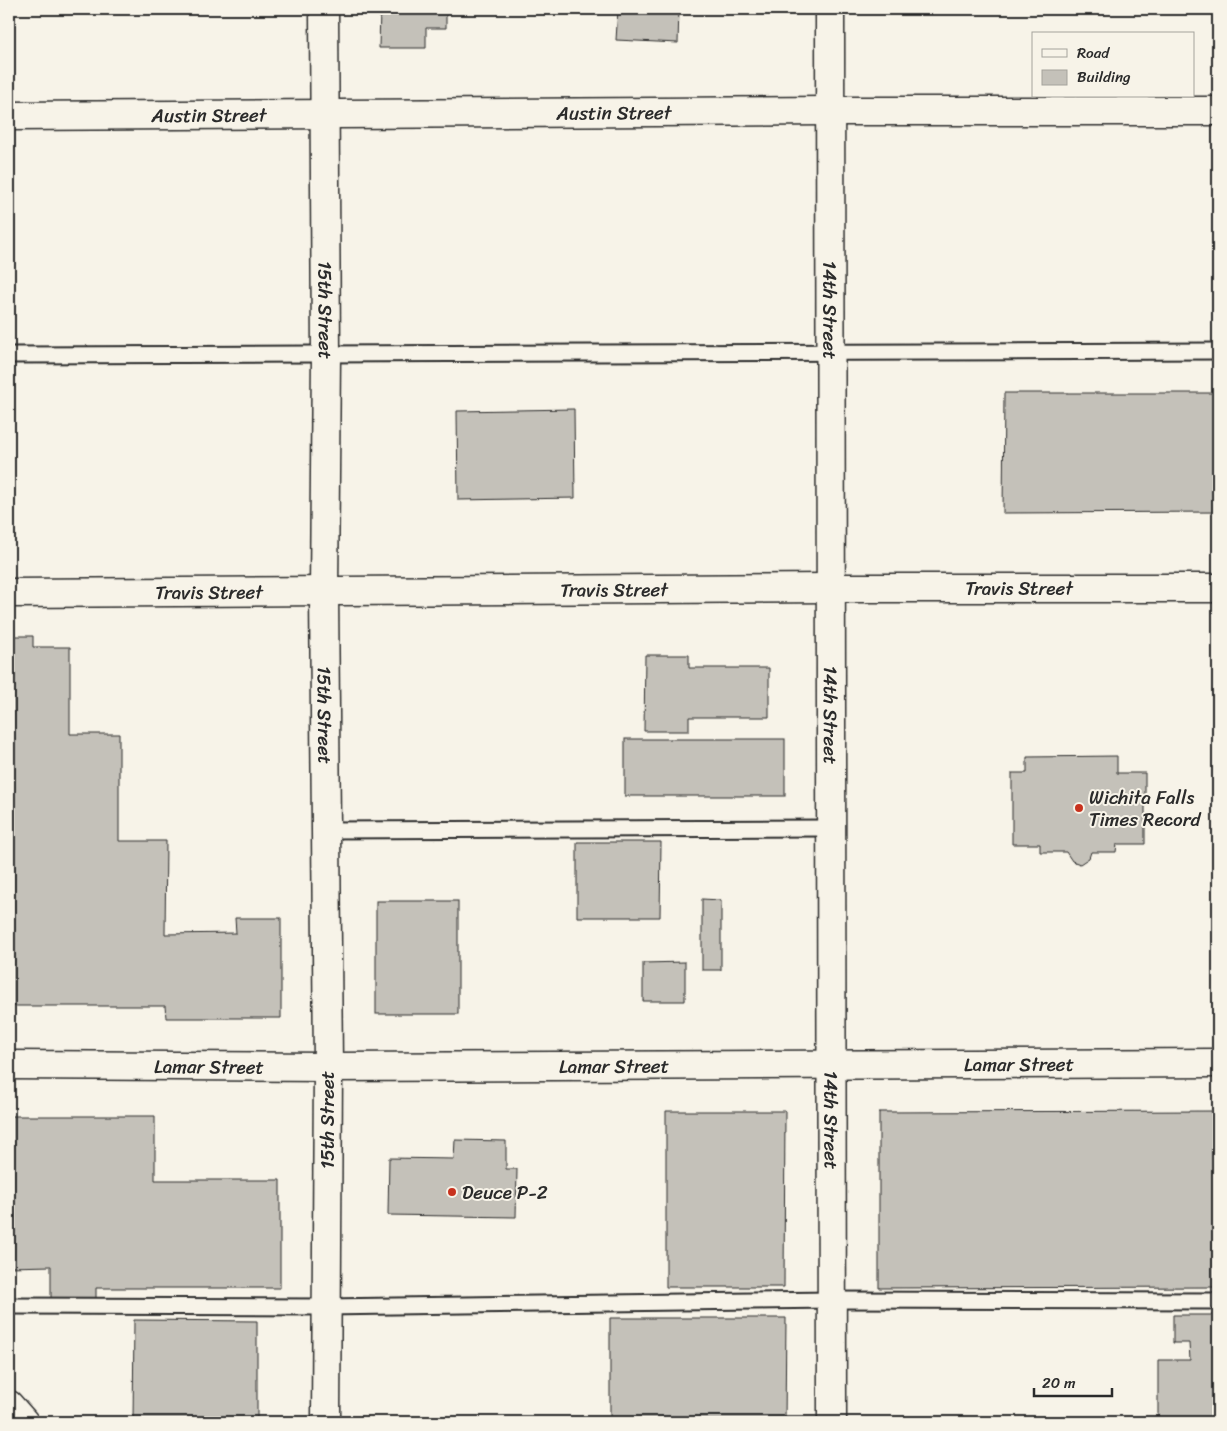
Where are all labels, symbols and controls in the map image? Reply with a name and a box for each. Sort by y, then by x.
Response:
legend [1032,32,1194,98]
text: Road [1077,40,1110,66]
text: Building [1077,64,1131,90]
street label: Austin Street [555,95,673,129]
street label: Austin Street [150,98,268,132]
street label: 15th Street [309,261,343,359]
street label: 14th Street [814,261,847,359]
street label: Travis Street [560,572,669,606]
street label: Travis Street [965,572,1074,605]
street label: Travis Street [155,575,264,609]
street label: 15th Street [308,666,342,764]
street label: 14th Street [814,666,848,764]
place label: Wichita Falls Times Record [1089,781,1201,836]
marker: Wichita Falls Times Record [1073,802,1085,814]
street label: Lamar Street [964,1047,1074,1081]
street label: Lamar Street [154,1049,264,1083]
street label: Lamar Street [559,1049,669,1082]
street label: 15th Street [311,1071,344,1169]
street label: 14th Street [815,1071,848,1169]
place label: Deuce P-2 [462,1176,548,1209]
marker: Deuce P-2 [446,1186,458,1198]
scale bar [1034,1366,1112,1398]
text: 20 m [1042,1370,1076,1396]

